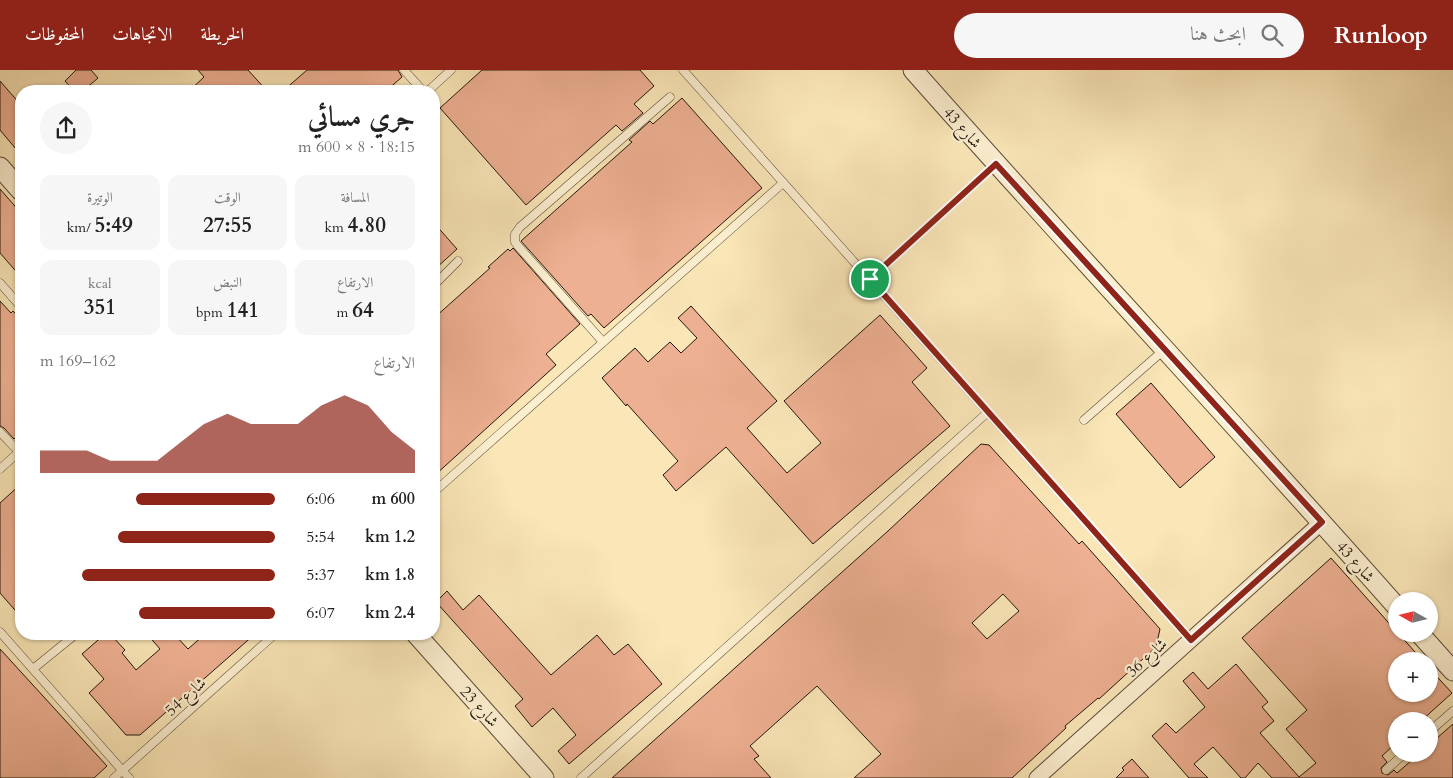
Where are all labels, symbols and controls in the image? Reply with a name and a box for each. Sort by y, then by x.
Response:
search box [954,13,1304,58]
text: Runloop [1334,19,1428,52]
text: ابحث هنا [1190,21,1246,47]
icon: search [1258,21,1286,49]
text: المحفوظات [25,22,84,47]
text: الاتجاهات [112,22,172,47]
text: الخريطة [200,22,244,47]
text: جري مسائي [308,98,415,136]
button: share [40,102,92,154]
street label: شارع 43 [937,102,986,154]
text: 18:15 · 8 × 600 m [298,136,415,158]
text: الوتيرة [87,188,113,207]
text: الوقت [214,188,241,207]
text: المسافة [341,188,369,207]
text: 5:49 [94,211,133,240]
text: 27:55 [203,211,252,240]
text: 4.80 [348,211,386,240]
text: /km [67,218,94,237]
text: km [324,218,348,237]
pin [849,258,891,300]
icon: arrive [856,265,884,293]
text: النبض [213,273,242,292]
text: الارتفاع [337,273,373,292]
text: kcal [88,274,112,293]
text: 351 [84,293,116,322]
text: 141 [227,296,259,325]
text: 64 [352,296,374,325]
text: bpm [196,303,227,322]
text: m [337,303,352,322]
text: 162–169 m [40,350,116,372]
text: الارتفاع [373,352,415,374]
text: 6:06 [306,488,335,510]
text: 600 m [371,488,415,510]
text: 5:54 [306,526,335,548]
text: 1.2 km [365,526,415,548]
street label: شارع 43 [1330,536,1379,588]
text: 5:37 [306,564,335,586]
text: 1.8 km [365,564,415,586]
north arrow [1388,592,1438,642]
map controls [1388,592,1438,762]
text: 6:07 [306,602,335,624]
text: 2.4 km [365,602,415,624]
street label: شارع 36 [1121,633,1173,684]
button: + [1388,652,1438,702]
street label: شارع 54 [160,672,212,723]
street label: شارع 23 [453,681,504,733]
button: − [1388,712,1438,762]

